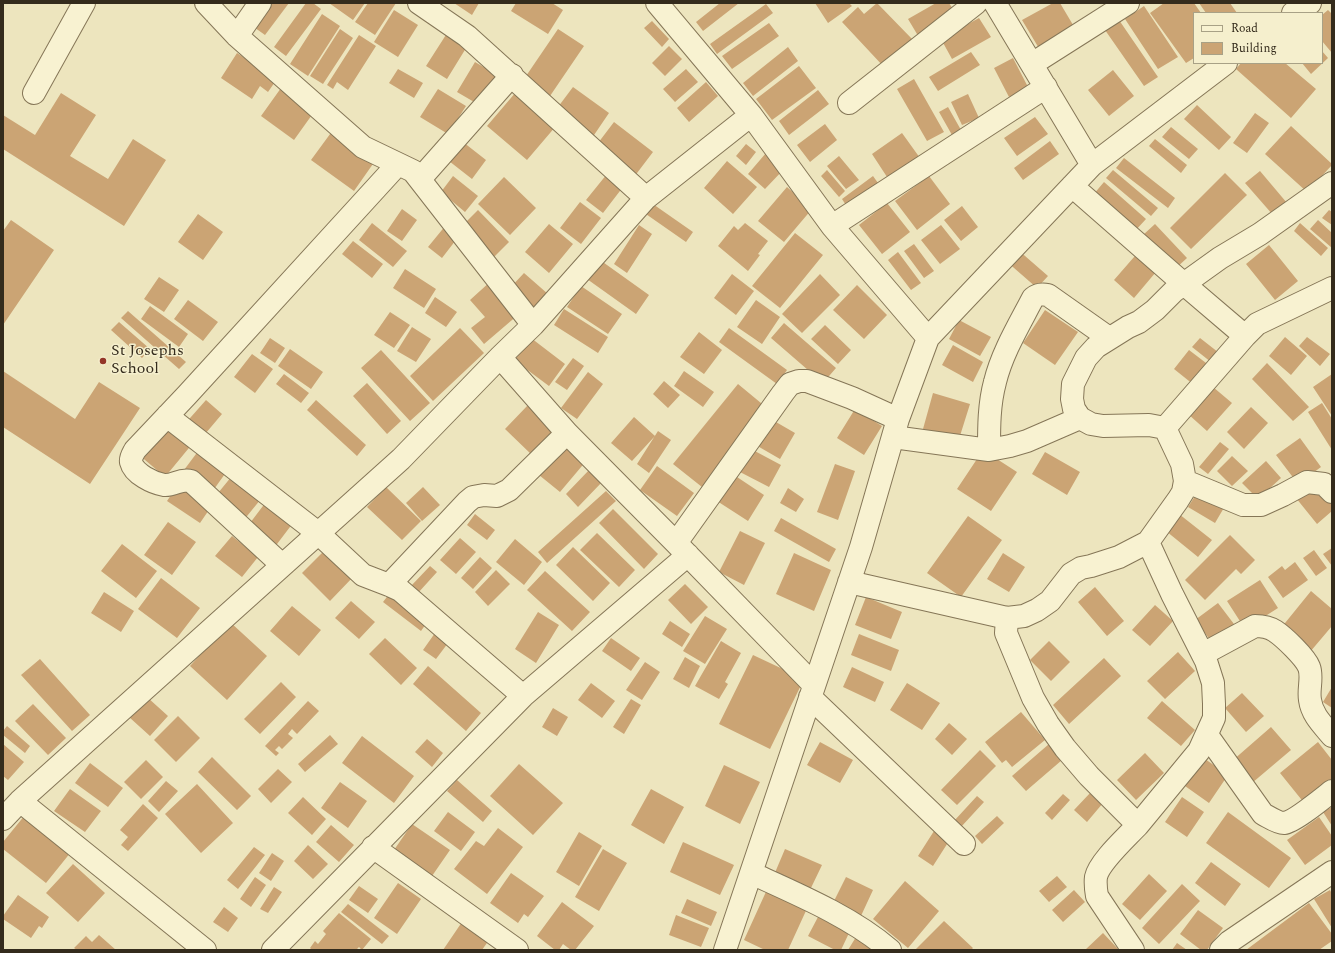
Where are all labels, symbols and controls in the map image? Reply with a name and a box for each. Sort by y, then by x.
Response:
legend [1193,12,1323,64]
text: Road [1231,19,1258,38]
text: Building [1231,39,1277,58]
place label: St Josephs School [111,342,184,380]
marker: St Josephs School [98,356,108,366]

